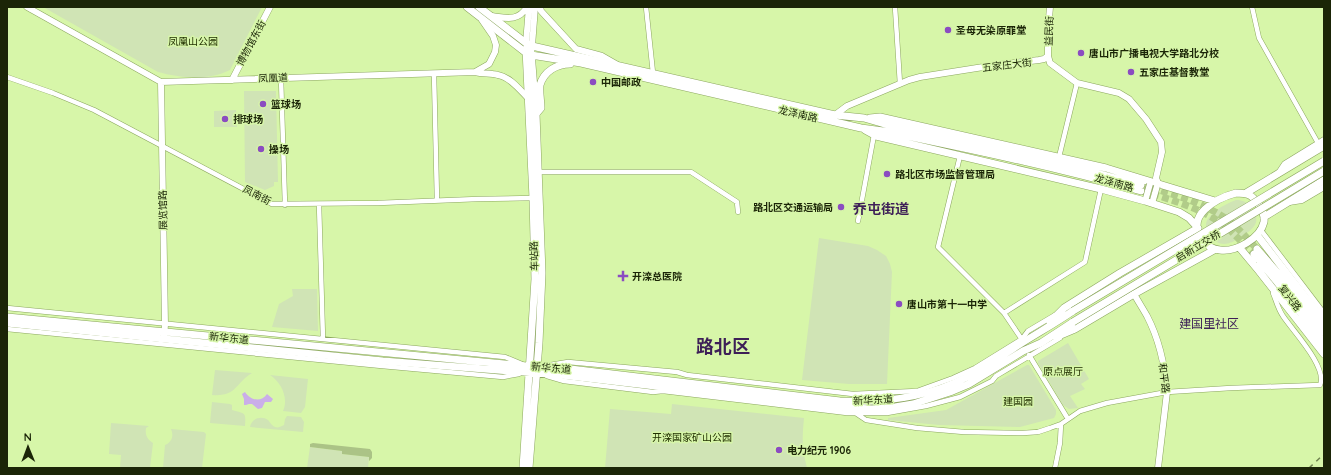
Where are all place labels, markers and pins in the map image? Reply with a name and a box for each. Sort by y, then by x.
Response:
place label: 圣母无染原罪堂 [956,24,1026,37]
marker: 圣母无染原罪堂 [943,25,953,35]
place label: 唐山市广播电视大学路北分校 [1089,47,1219,60]
marker: 唐山市广播电视大学路北分校 [1076,48,1086,58]
place label: 五家庄基督教堂 [1139,66,1209,79]
marker: 五家庄基督教堂 [1126,67,1136,77]
place label: 中国邮政 [601,76,641,89]
marker: 中国邮政 [588,77,598,87]
place label: 篮球场 [271,98,301,111]
marker: 篮球场 [258,99,268,109]
place label: 排球场 [233,113,263,126]
marker: 排球场 [220,114,230,124]
place label: 操场 [269,143,289,156]
marker: 操场 [256,144,266,154]
place label: 路北区市场监督管理局 [895,168,995,181]
marker: 路北区市场监督管理局 [882,169,892,179]
place label: 路北区交通运输局 [753,201,833,214]
marker: 路北区交通运输局 [836,202,846,212]
marker: 开滦总医院 [617,270,629,282]
place label: 开滦总医院 [632,270,682,283]
place label: 唐山市第十一中学 [907,298,987,311]
marker: 唐山市第十一中学 [894,299,904,309]
place label: 电力纪元 1906 [787,444,852,457]
marker: 电力纪元 1906 [774,445,784,455]

